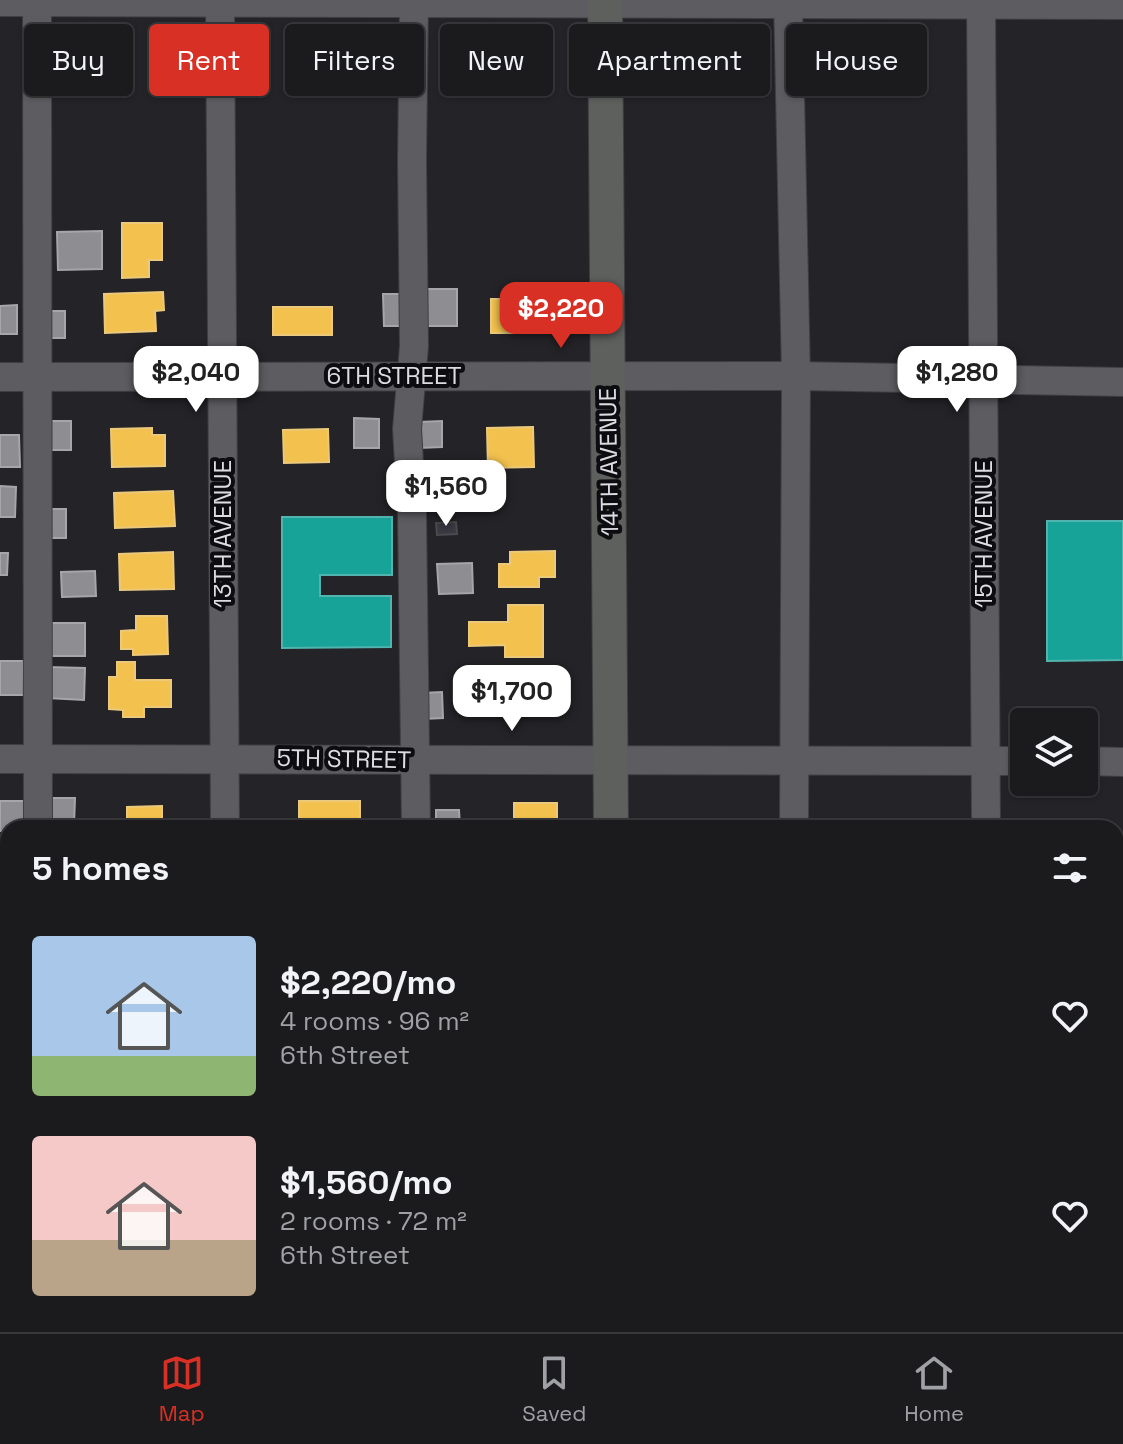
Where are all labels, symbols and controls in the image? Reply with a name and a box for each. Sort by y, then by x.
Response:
chip: Buy [24,24,133,96]
chip: Rent [149,24,269,96]
chip: Filters [285,24,424,96]
chip: New [440,24,553,96]
chip: Apartment [569,24,770,96]
chip: House [786,24,927,96]
pin: $2,220 [496,282,626,350]
text: $2,220 [518,291,604,325]
pin: $2,040 [131,346,261,414]
pin: $1,280 [892,346,1022,414]
text: $2,040 [152,355,240,389]
text: $1,280 [915,355,999,389]
street label: 6TH STREET [326,360,462,391]
street label: 14TH AVENUE [592,388,625,536]
street label: 13TH AVENUE [207,460,238,608]
pin: $1,560 [381,460,511,528]
street label: 15TH AVENUE [968,460,999,608]
text: $1,560 [404,469,488,503]
pin: $1,700 [447,665,577,733]
text: $1,700 [471,674,553,708]
map controls [1010,708,1098,796]
button: layers [1010,708,1098,796]
street label: 5TH STREET [276,742,412,775]
icon: filters [1048,846,1092,890]
text: 5 homes [32,847,169,890]
text: $2,220/mo [280,961,456,1004]
icon: home [96,968,192,1064]
icon: heart [1048,994,1092,1038]
text: 4 rooms · 96 m² [280,1004,469,1038]
text: 6th Street [280,1038,410,1072]
text: $1,560/mo [280,1161,452,1204]
icon: home [96,1168,192,1264]
icon: heart [1048,1194,1092,1238]
text: 2 rooms · 72 m² [280,1204,467,1238]
text: 6th Street [280,1238,410,1272]
tab: Map [159,1351,205,1427]
tab: Saved [522,1351,587,1427]
tab: Home [904,1351,964,1427]

